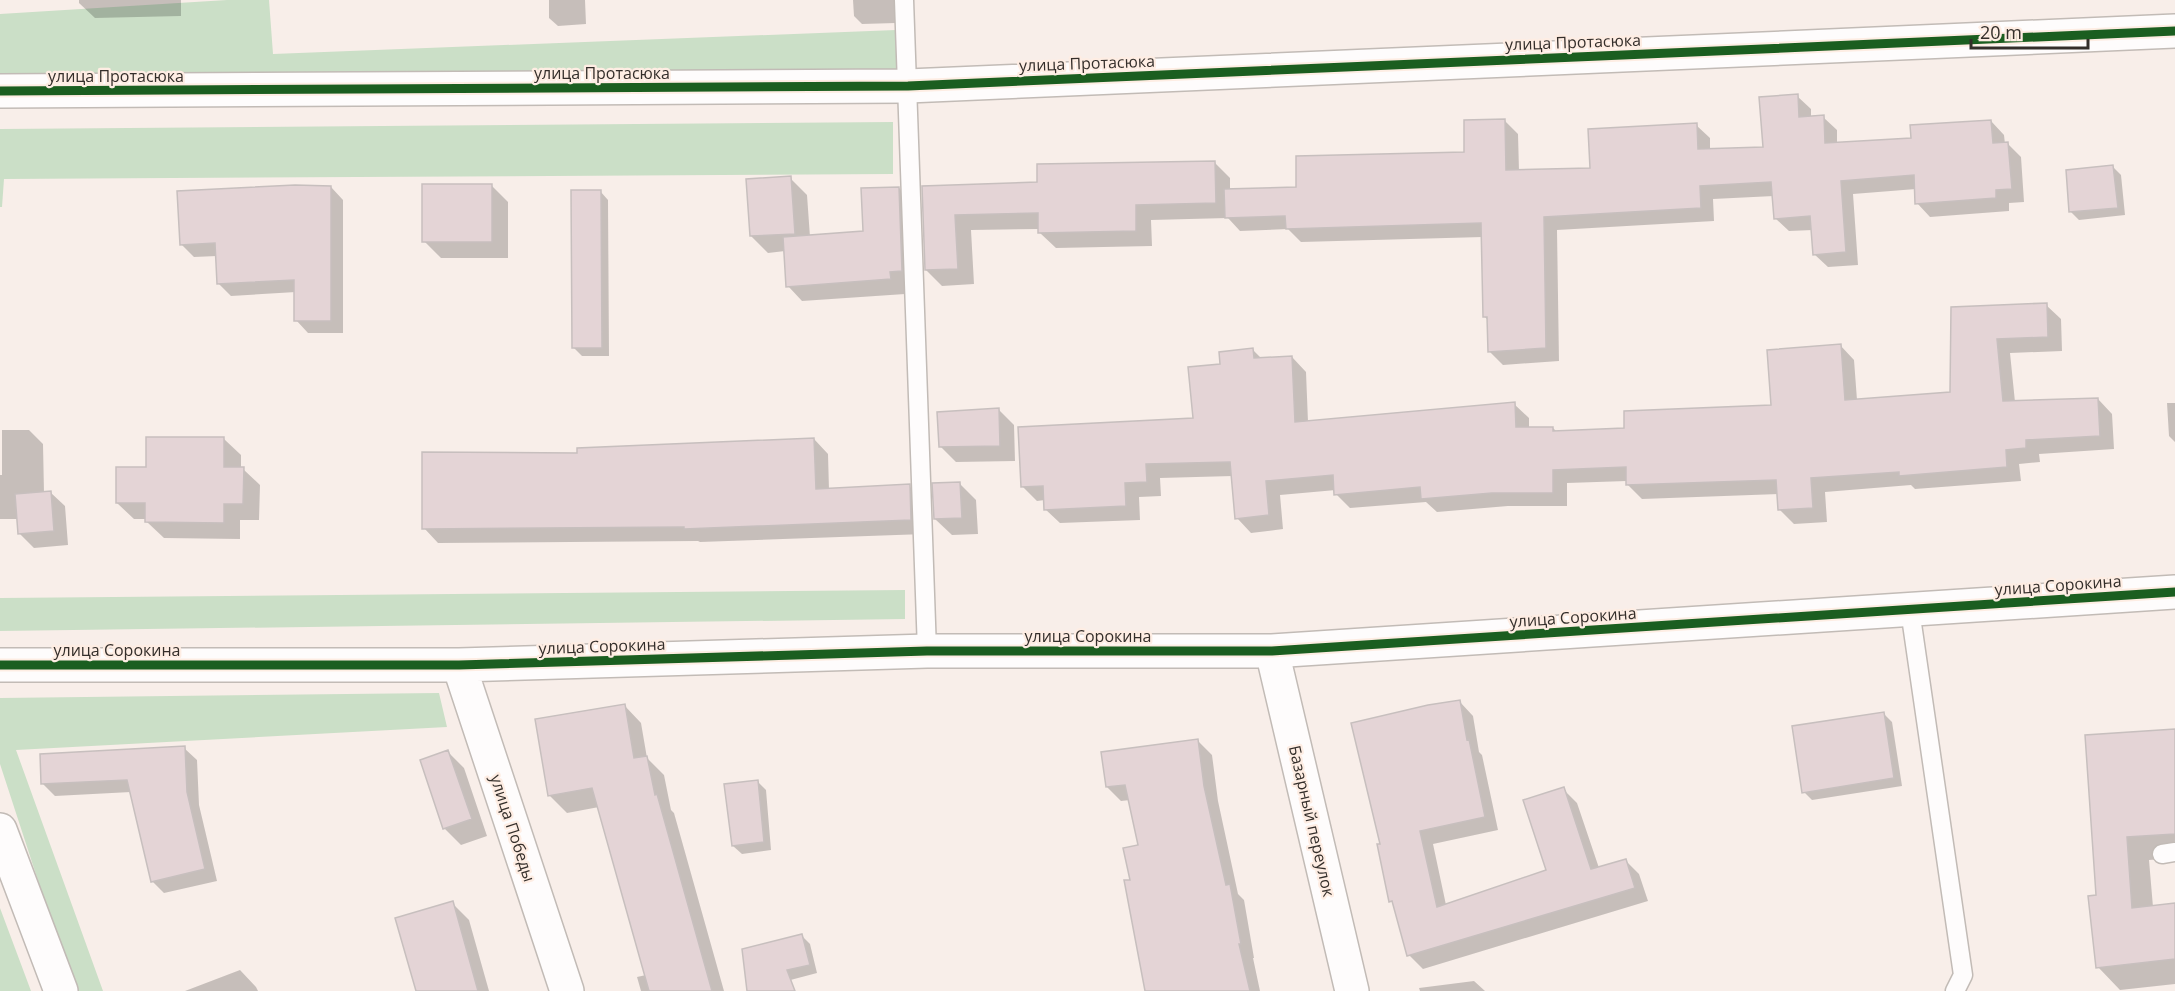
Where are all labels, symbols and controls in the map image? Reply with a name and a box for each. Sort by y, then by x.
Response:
scale bar [1971,12,2088,50]
text: 20 m [1980,20,2022,44]
street label: улица Протасюка [1505,29,1641,55]
street label: улица Протасюка [1019,50,1155,76]
street label: улица Протасюка [534,62,670,84]
street label: улица Протасюка [48,65,184,87]
street label: улица Сорокина [1994,570,2122,600]
street label: улица Сорокина [1509,602,1637,632]
street label: улица Сорокина [1025,625,1151,647]
street label: улица Сорокина [538,633,666,659]
street label: улица Сорокина [54,639,180,661]
street label: Базарный переулок [1284,743,1340,899]
street label: улица Победы [485,771,541,885]

